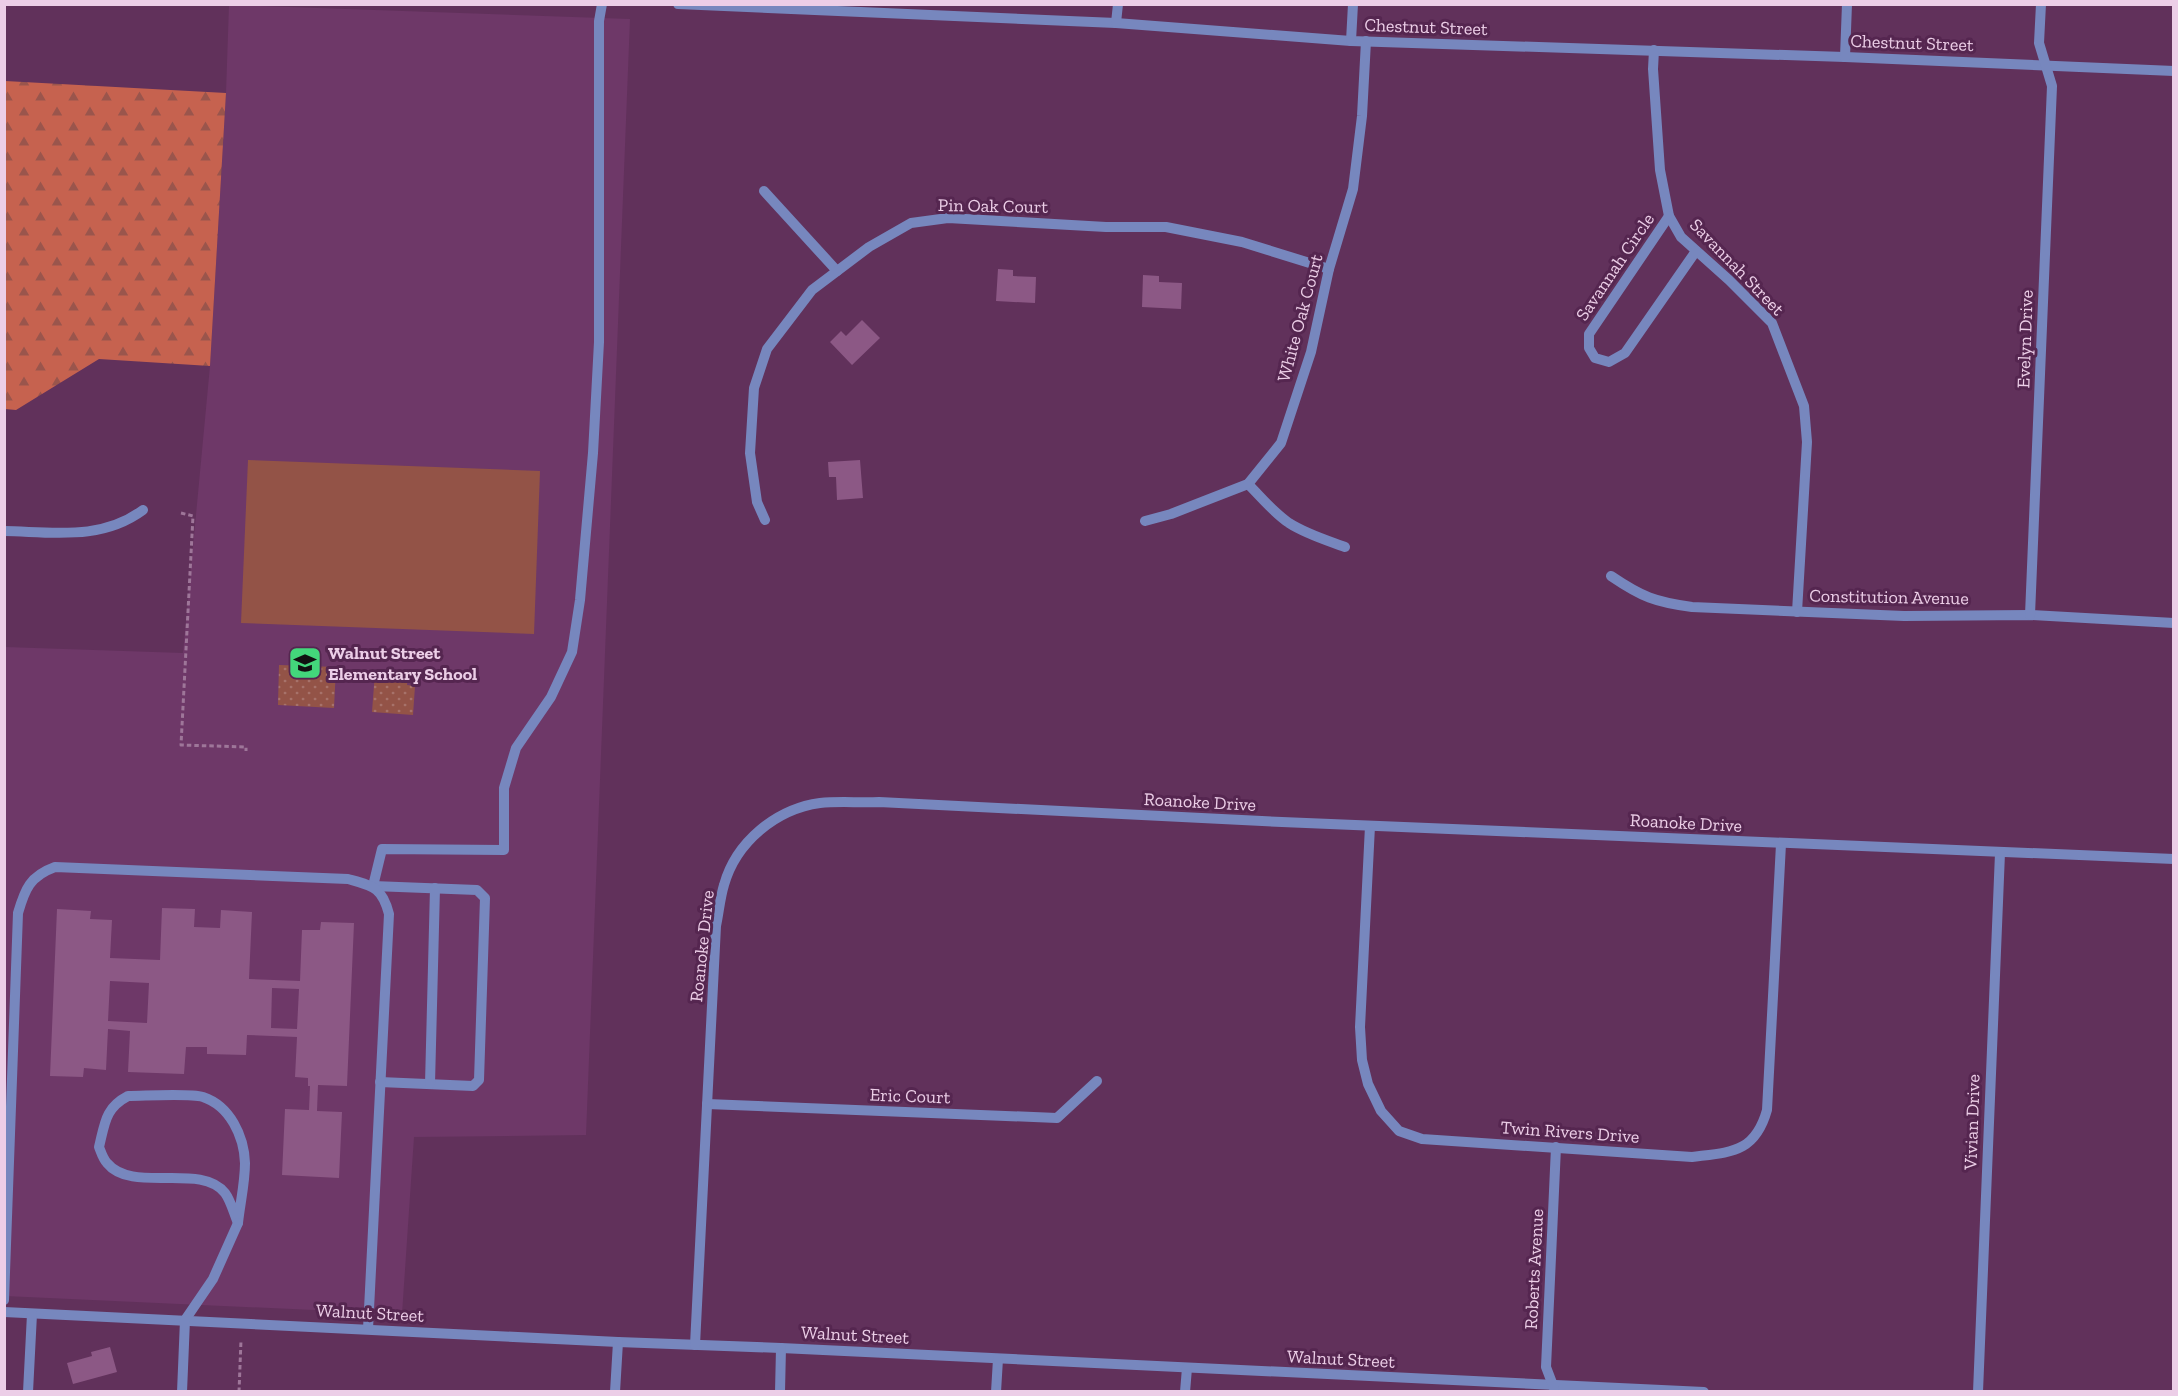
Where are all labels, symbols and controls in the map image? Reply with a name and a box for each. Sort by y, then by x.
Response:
street label: Chestnut Street [1364,14,1488,40]
street label: Chestnut Street [1850,30,1974,56]
street label: Pin Oak Court [938,194,1049,218]
street label: Savannah Circle [1571,209,1659,325]
street label: Savannah Street [1685,214,1789,320]
street label: White Oak Court [1272,251,1328,384]
street label: Evelyn Drive [2012,289,2038,389]
street label: Constitution Avenue [1809,585,1969,609]
place label: Walnut Street Elementary School [328,642,477,685]
school or university icon: Walnut Street Elementary School [287,645,323,681]
street label: Roanoke Drive [1143,788,1257,816]
street label: Roanoke Drive [1629,809,1743,837]
street label: Roanoke Drive [685,889,719,1003]
street label: Vivian Drive [1959,1074,1985,1171]
street label: Eric Court [869,1084,951,1108]
street label: Twin Rivers Drive [1500,1116,1640,1148]
street label: Roberts Avenue [1520,1208,1548,1330]
street label: Walnut Street [315,1299,425,1327]
street label: Walnut Street [800,1321,910,1349]
street label: Walnut Street [1286,1345,1396,1373]

